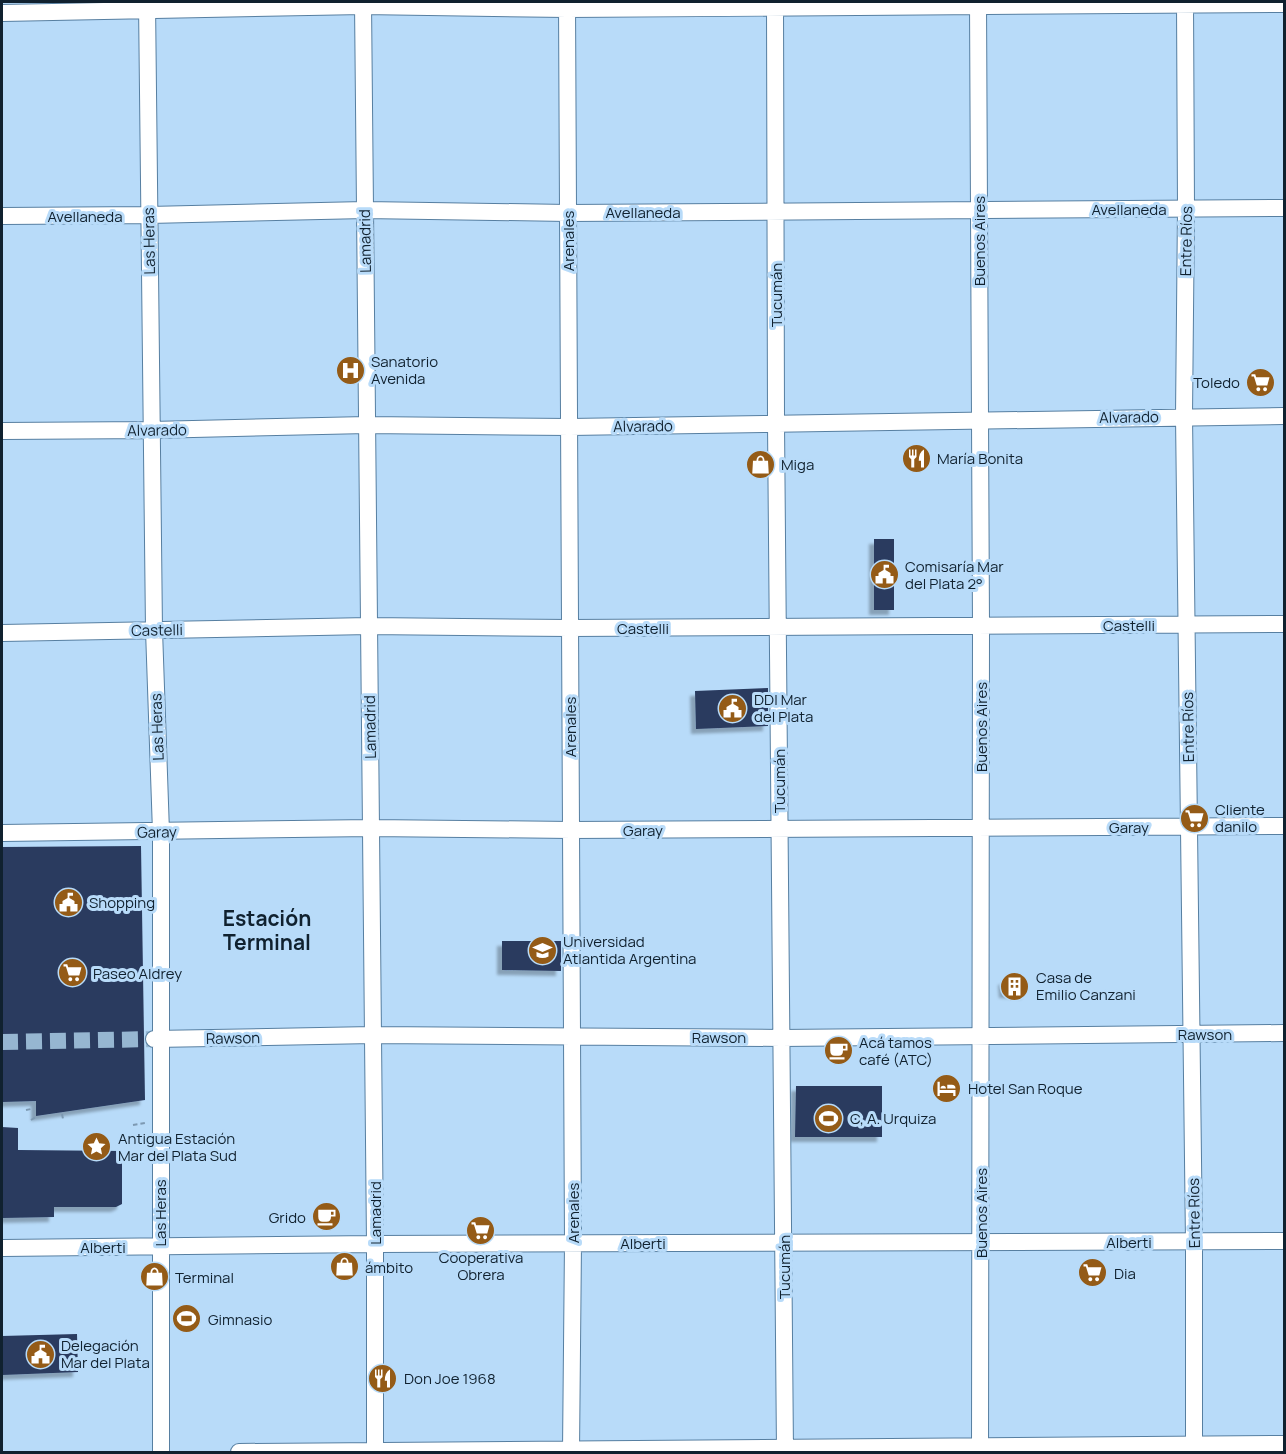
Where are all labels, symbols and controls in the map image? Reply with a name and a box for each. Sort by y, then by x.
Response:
street label: Buenos Aires [969,196,990,286]
street label: Avellaneda [1091,199,1167,220]
street label: Avellaneda [605,202,681,223]
street label: Avellaneda [47,206,123,227]
street label: Entre Ríos [1175,206,1197,276]
street label: Las Heras [138,207,160,275]
street label: Lamadrid [354,209,376,273]
street label: Arenales [558,211,579,271]
street label: Tucumán [766,263,787,327]
place label: Sanatorio Avenida [371,351,438,389]
hospital icon: Sanatorio Avenida [334,354,366,386]
supermarket icon: Toledo [1245,366,1277,398]
place label: Toledo [1193,372,1240,393]
street label: Alvarado [1099,406,1159,428]
street label: Alvarado [613,415,673,437]
street label: Alvarado [127,419,187,441]
restaurant icon: María Bonita [900,442,932,474]
shop icon: Miga [744,448,776,480]
place label: María Bonita [937,448,1023,469]
place label: Miga [781,454,814,475]
place label: Comisaría Mar del Plata 2° [905,556,1004,594]
public building icon: Comisaría Mar del Plata 2° [868,559,900,591]
street label: Castelli [1103,615,1155,636]
street label: Castelli [617,618,669,639]
street label: Castelli [131,619,183,641]
street label: Buenos Aires [971,682,992,772]
place label: DDI Mar del Plata [754,689,813,727]
public building icon: DDI Mar del Plata [717,692,749,724]
street label: Entre Ríos [1177,692,1199,762]
street label: Las Heras [145,693,169,761]
street label: Lamadrid [359,695,381,759]
street label: Arenales [560,697,581,757]
street label: Tucumán [769,749,790,813]
place label: Cliente danilo [1215,799,1265,837]
supermarket icon: Cliente danilo [1178,802,1210,834]
street label: Garay [1109,817,1149,838]
street label: Garay [623,820,663,841]
street label: Garay [137,821,177,843]
public building icon: Shopping [52,886,84,918]
place label: Shopping [89,892,155,913]
district label: Estación Terminal [223,904,311,956]
place label: Universidad Atlantida Argentina [563,931,696,969]
school or university icon: Universidad Atlantida Argentina [526,934,558,966]
supermarket icon: Paseo Aldrey [56,957,88,989]
place label: Paseo Aldrey [93,963,182,984]
place label: Casa de Emilio Canzani [1036,967,1136,1005]
building icon: Casa de Emilio Canzani [999,970,1031,1002]
street label: Rawson [1178,1024,1232,1045]
street label: Rawson [206,1027,260,1049]
street label: Rawson [692,1027,746,1048]
place label: Acá tamos café (ATC) [859,1032,933,1070]
cafe icon: Acá tamos café (ATC) [822,1035,854,1067]
hotel icon: Hotel San Roque [931,1072,963,1104]
place label: Hotel San Roque [968,1078,1083,1099]
sports icon: C, A. Urquiza [813,1102,845,1134]
place label: C, A. Urquiza [850,1108,936,1129]
place label: Antigua Estación Mar del Plata Sud [118,1128,237,1166]
place icon: Antigua Estación Mar del Plata Sud [81,1131,113,1163]
street label: Buenos Aires [971,1168,992,1258]
street label: Entre Ríos [1183,1178,1205,1248]
street label: Las Heras [150,1179,171,1247]
street label: Lamadrid [365,1181,386,1245]
street label: Arenales [563,1183,584,1243]
cafe icon: Grido [311,1201,343,1233]
place label: Grido [269,1207,306,1228]
supermarket icon: Cooperativa Obrera [465,1214,497,1246]
street label: Alberti [1106,1232,1152,1253]
street label: Alberti [620,1233,666,1254]
street label: Tucumán [774,1235,795,1299]
street label: Alberti [80,1237,126,1258]
place label: Cooperativa Obrera [439,1247,523,1285]
shop icon: ámbito [328,1251,360,1283]
place label: ámbito [365,1257,413,1278]
supermarket icon: Dia [1077,1257,1109,1289]
shop icon: Terminal [138,1261,170,1293]
place label: Dia [1114,1263,1136,1284]
place label: Terminal [175,1267,234,1288]
sports icon: Gimnasio [171,1303,203,1335]
place label: Gimnasio [208,1309,272,1330]
place label: Delegación Mar del Plata [61,1335,150,1373]
public building icon: Delegación Mar del Plata [24,1338,56,1370]
restaurant icon: Don Joe 1968 [367,1362,399,1394]
place label: Don Joe 1968 [404,1368,496,1389]

